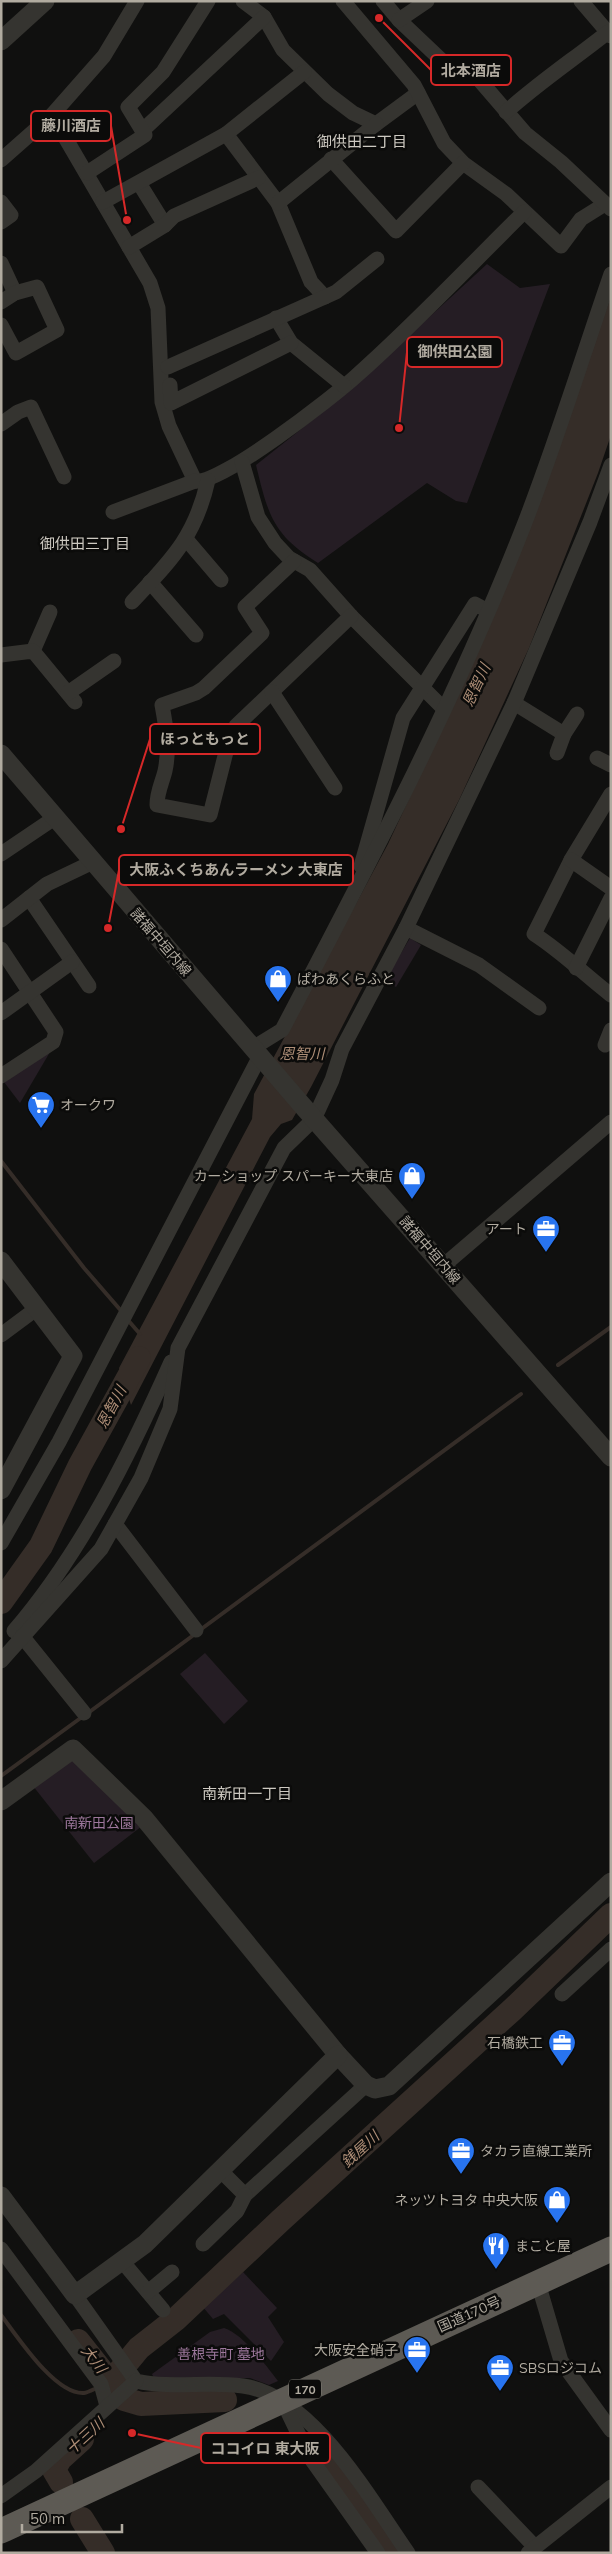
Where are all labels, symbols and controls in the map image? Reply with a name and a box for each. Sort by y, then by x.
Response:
callout: 北本酒店 [431,55,511,85]
text: 北本酒店 [441,61,501,80]
callout: 藤川酒店 [31,111,111,141]
text: 藤川酒店 [41,116,101,135]
district label: 御供田二丁目 [317,132,407,151]
callout: 御供田公園 [407,337,502,367]
text: 御供田公園 [417,342,493,361]
district label: 御供田三丁目 [40,534,130,553]
water label: 恩智川 [458,659,495,709]
callout: ほっともっと [150,724,260,754]
text: ほっともっと [160,729,250,748]
callout: 大阪ふくちあんラーメン 大東店 [119,855,353,885]
text: 大阪ふくちあんラーメン 大東店 [129,860,343,879]
street label: 諸福中垣内線 [127,904,195,980]
shop icon: ぱわあくらふと [263,964,293,1003]
place label: ぱわあくらふと [297,970,395,988]
water label: 恩智川 [279,1044,326,1063]
supermarket icon: オークワ [26,1090,56,1129]
place label: オークワ [60,1096,116,1114]
shop icon: カーショップ スパーキー大東店 [397,1161,427,1200]
place label: カーショップ スパーキー大東店 [194,1167,393,1185]
street label: 諸福中垣内線 [396,1212,464,1288]
office icon: アート [531,1214,561,1253]
place label: アート [486,1220,527,1238]
water label: 恩智川 [92,1381,131,1431]
district label: 南新田一丁目 [202,1784,292,1803]
park label: 南新田公園 [64,1814,134,1832]
office icon: 石橋鉄工 [547,2028,577,2067]
place label: 石橋鉄工 [487,2034,543,2052]
water label: 銭屋川 [337,2125,384,2171]
office icon: タカラ直線工業所 [446,2136,476,2175]
place label: タカラ直線工業所 [480,2142,592,2160]
shop icon: ネッツトヨタ 中央大阪 [542,2185,572,2224]
place label: ネッツトヨタ 中央大阪 [394,2191,538,2209]
restaurant icon: まこと屋 [481,2231,511,2270]
place label: まこと屋 [515,2237,571,2255]
street label: 国道170号 [435,2292,503,2336]
office icon: 大阪安全硝子 [402,2335,432,2374]
water label: 大川 [77,2341,112,2378]
place label: 大阪安全硝子 [314,2341,398,2359]
park label: 善根寺町 墓地 [177,2345,265,2363]
office icon: SBSロジコム [485,2353,515,2392]
place label: SBSロジコム [519,2359,602,2377]
road number: 170 [289,2380,321,2398]
water label: 十三川 [62,2413,110,2458]
callout: ココイロ 東大阪 [201,2433,330,2463]
text: ココイロ 東大阪 [210,2439,320,2458]
scale bar [22,2502,122,2534]
text: 50 m [30,2509,65,2528]

